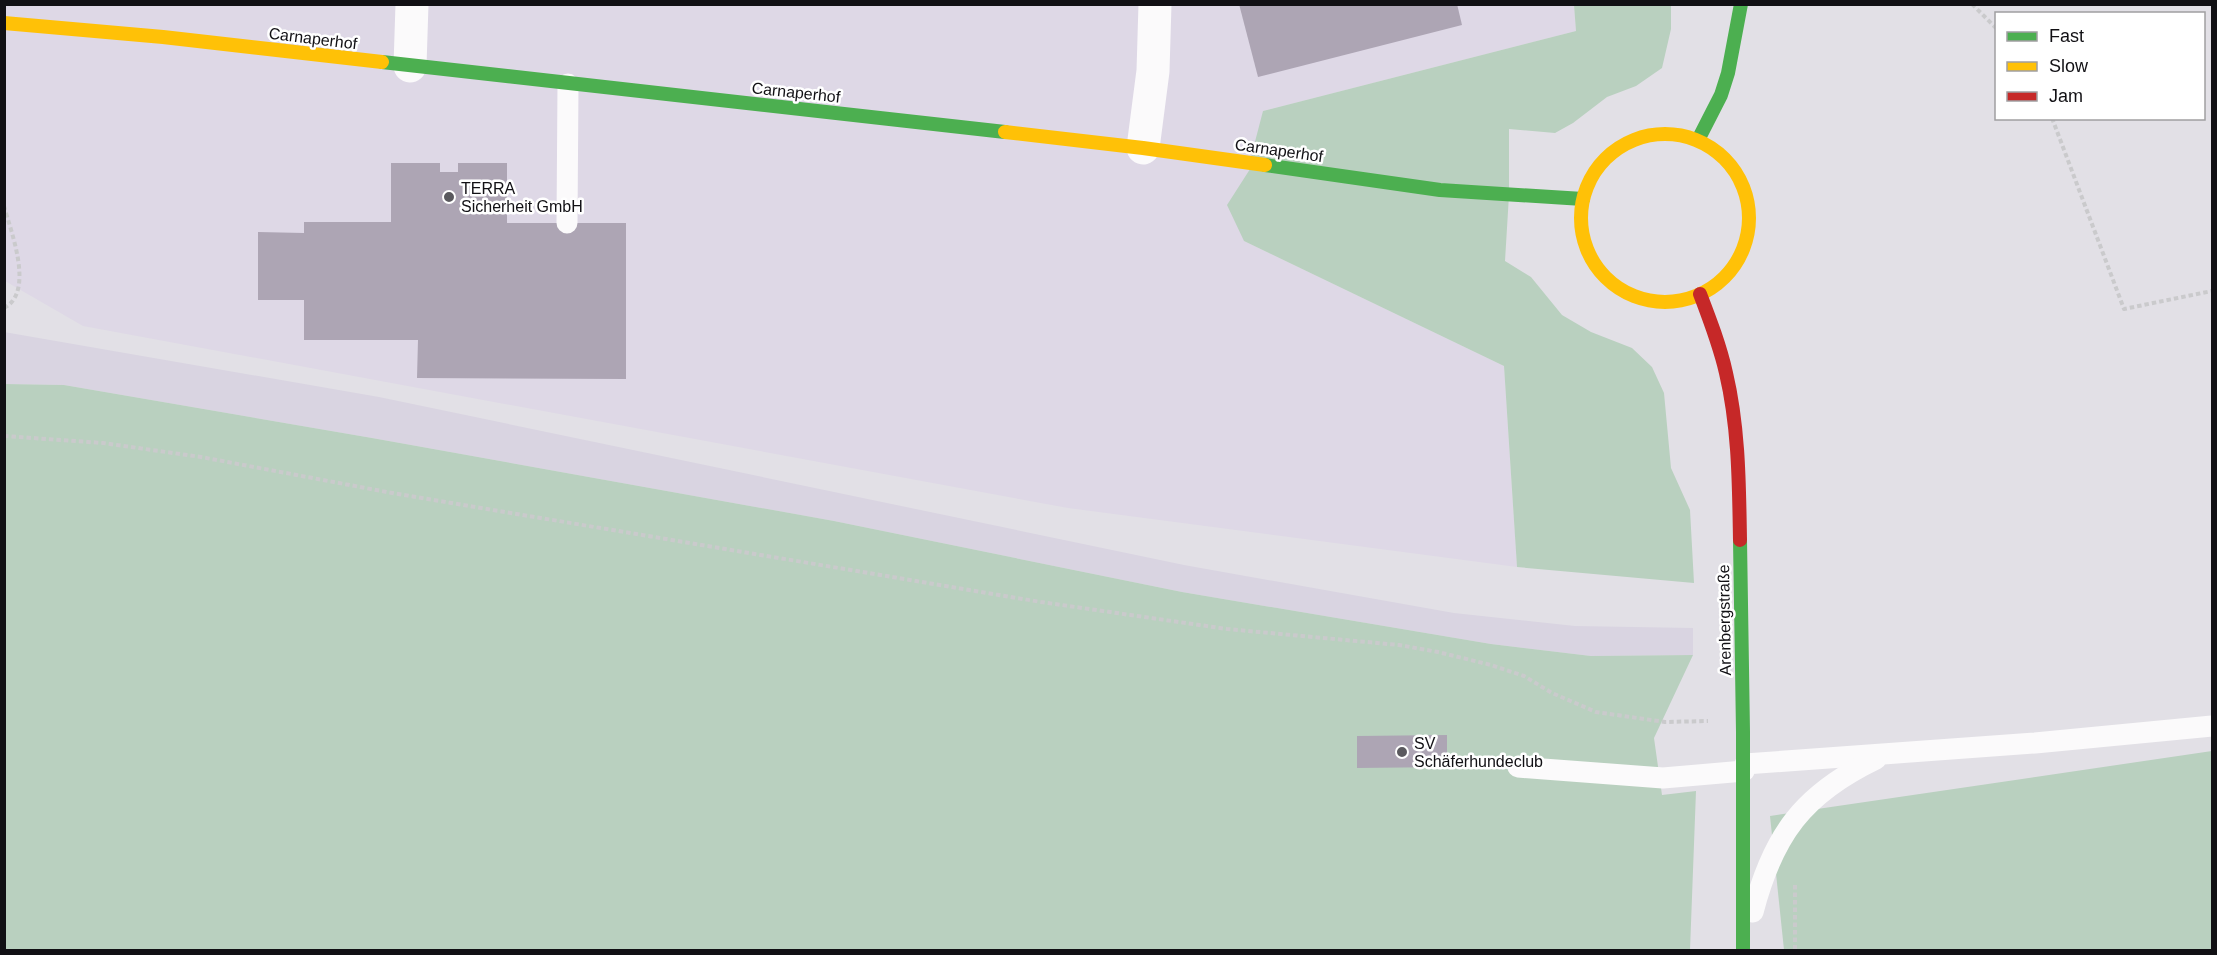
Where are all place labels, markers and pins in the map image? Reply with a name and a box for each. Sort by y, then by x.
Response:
place label: TERRA Sicherheit GmbH [461,180,583,215]
marker: TERRA Sicherheit GmbH [442,190,456,204]
place label: SV Schäferhundeclub [1414,735,1543,770]
marker: SV Schäferhundeclub [1395,745,1409,759]

